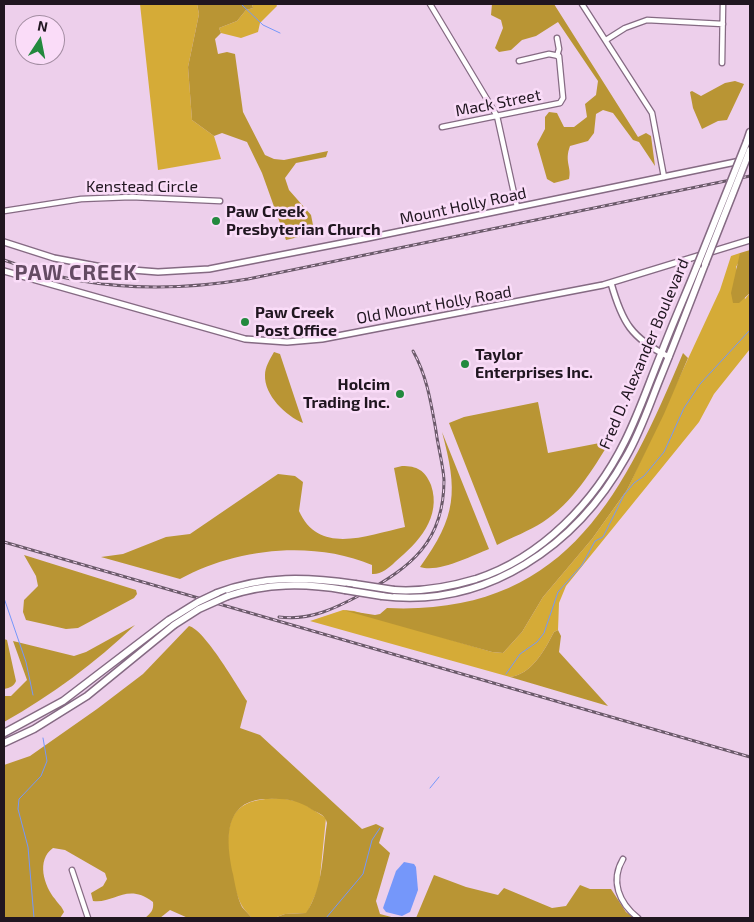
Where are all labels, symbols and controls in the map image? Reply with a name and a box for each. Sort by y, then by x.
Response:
north arrow [15,15,65,65]
text: N [36,16,49,35]
street label: Mack Street [454,85,542,121]
street label: Kenstead Circle [86,177,198,197]
street label: Mount Holly Road [398,183,528,229]
place label: Paw Creek Presbyterian Church [226,202,381,240]
marker: Paw Creek Presbyterian Church [210,215,222,227]
street label: Fred D. Alexander Boulevard [595,256,693,452]
district label: PAW CREEK [13,260,139,286]
street label: Old Mount Holly Road [355,282,513,328]
place label: Paw Creek Post Office [255,303,337,341]
marker: Paw Creek Post Office [239,316,251,328]
place label: Taylor Enterprises Inc. [475,345,593,383]
marker: Taylor Enterprises Inc. [459,358,471,370]
place label: Holcim Trading Inc. [303,375,390,413]
marker: Holcim Trading Inc. [394,388,406,400]

